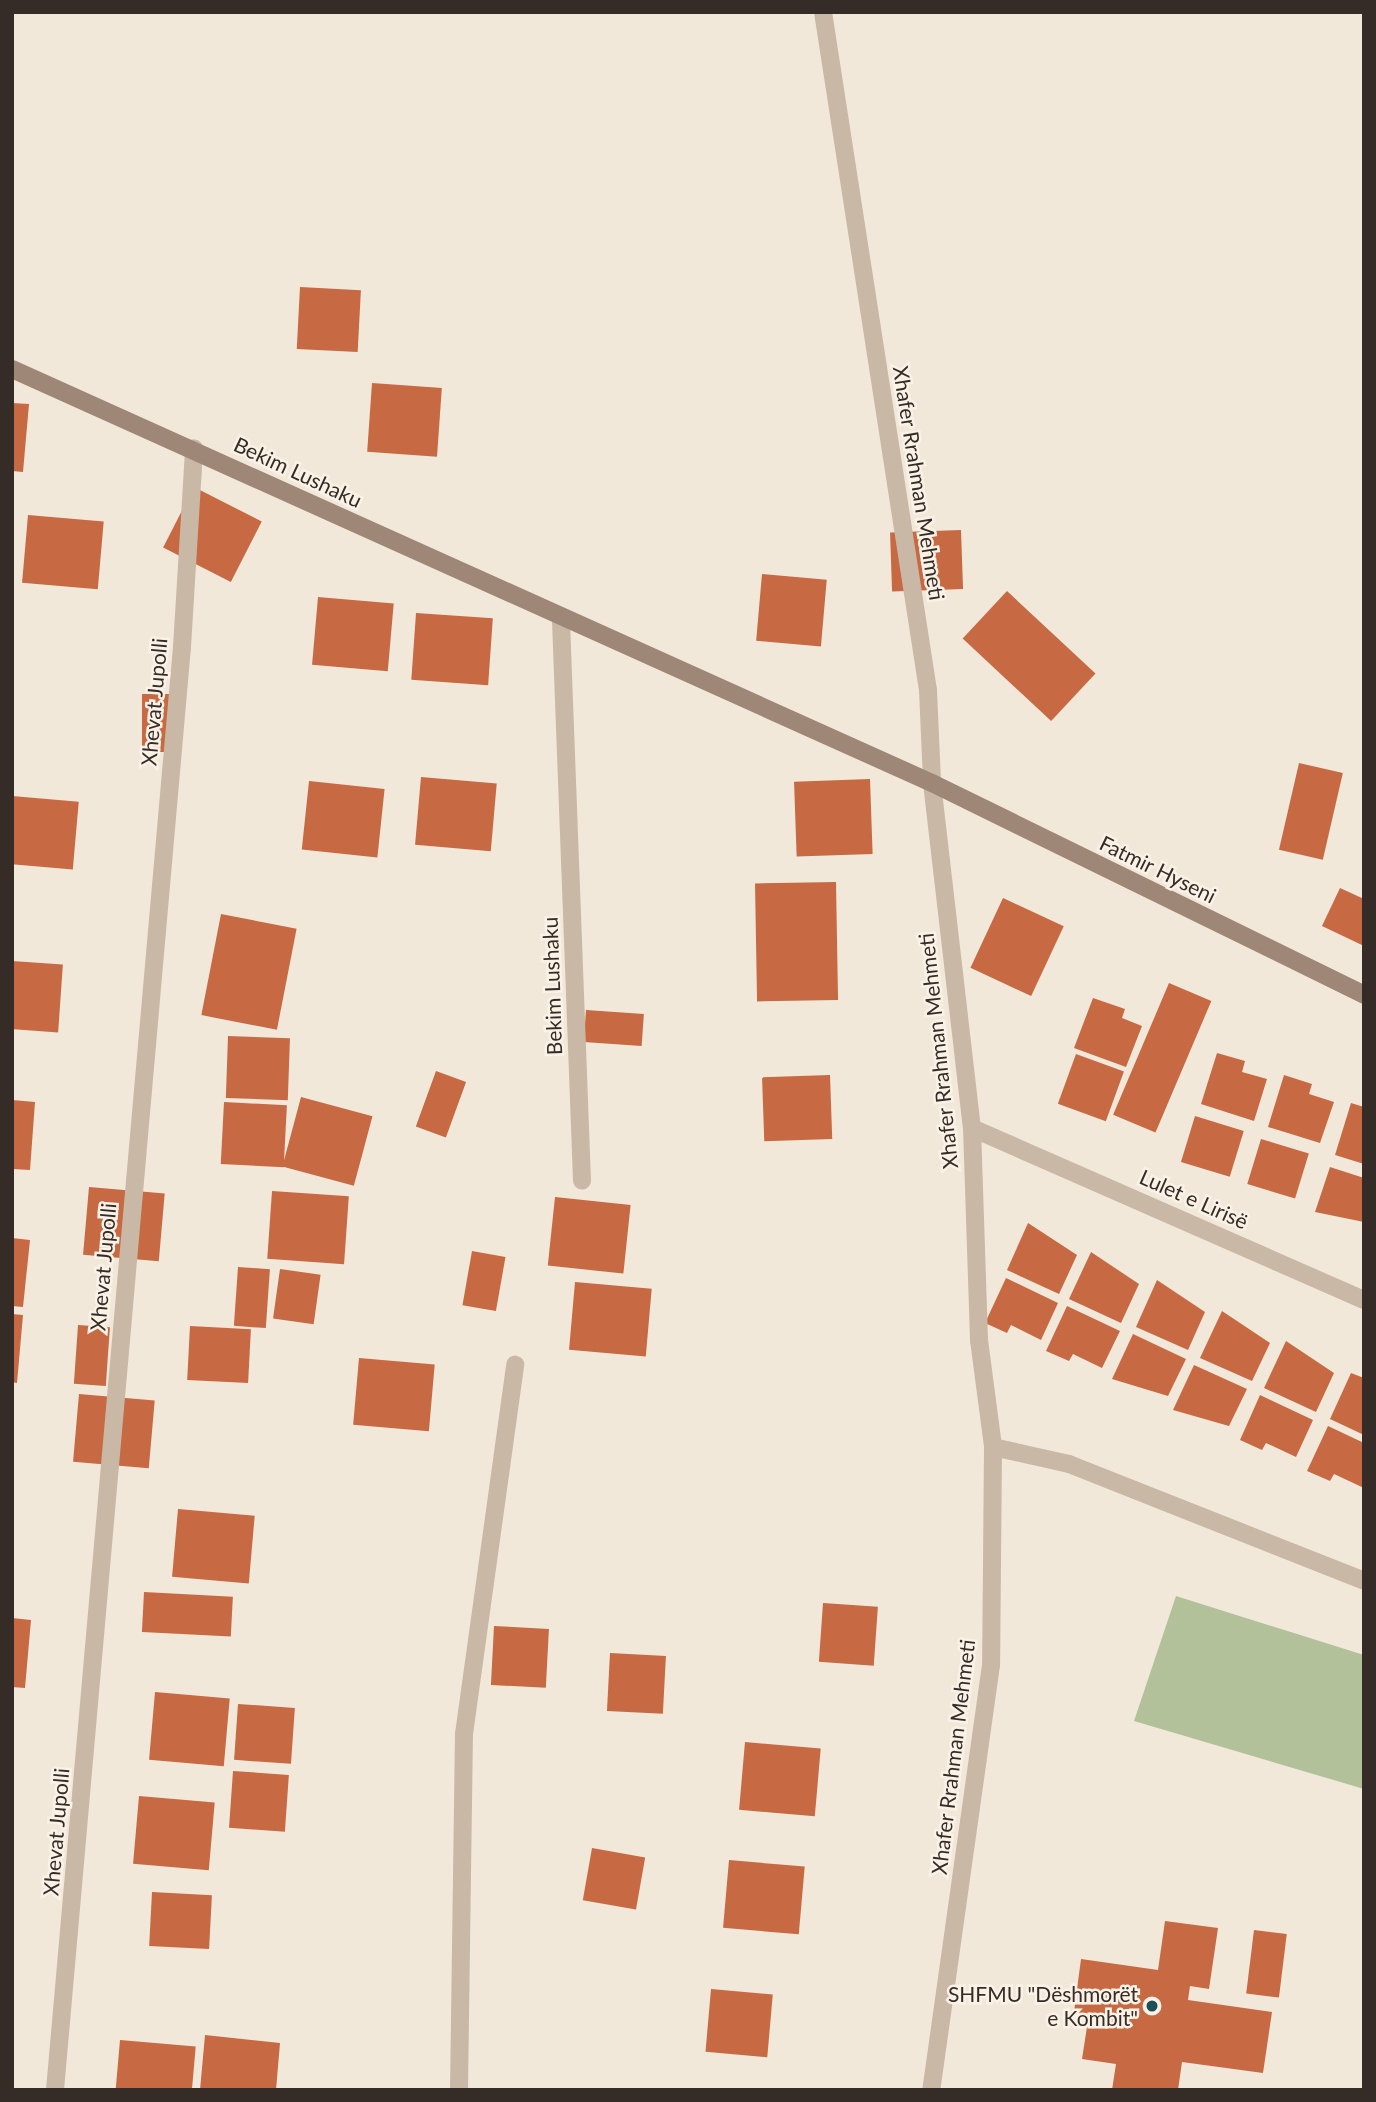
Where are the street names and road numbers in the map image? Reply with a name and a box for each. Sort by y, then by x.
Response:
street label: Xhafer Rrahman Mehmeti [888,364,950,602]
street label: Bekim Lushaku [230,431,366,513]
street label: Xhevat Jupolli [136,637,172,767]
street label: Fatmir Hyseni [1095,830,1221,908]
street label: Bekim Lushaku [537,916,567,1056]
street label: Xhafer Rrahman Mehmeti [913,932,963,1170]
street label: Lulet e Lirisë [1136,1164,1252,1234]
street label: Xhevat Jupolli [85,1202,121,1332]
street label: Xhafer Rrahman Mehmeti [926,1638,980,1876]
street label: Xhevat Jupolli [38,1767,74,1897]

